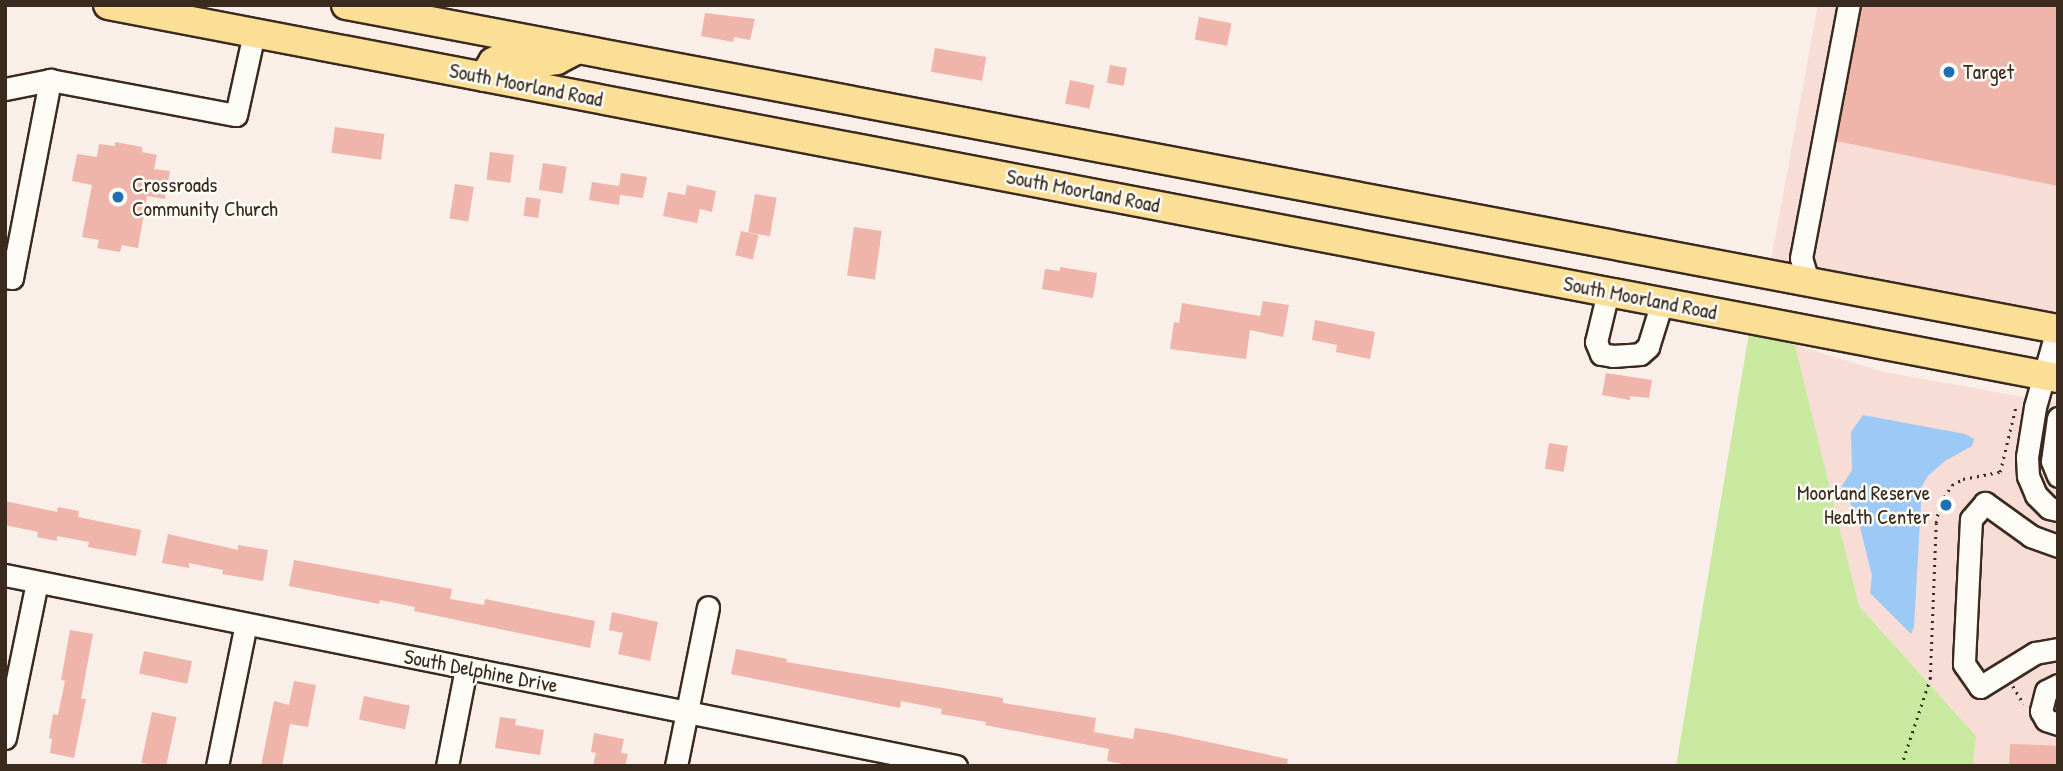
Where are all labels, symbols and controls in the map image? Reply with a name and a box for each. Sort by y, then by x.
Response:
street label: South Moorland Road [447,58,605,112]
place label: Target [1963,59,2014,85]
marker: Target [1941,64,1957,80]
street label: South Moorland Road [1004,164,1162,218]
place label: Crossroads Community Church [132,172,278,222]
marker: Crossroads Community Church [110,189,126,205]
street label: South Moorland Road [1561,271,1719,325]
place label: Moorland Reserve Health Center [1797,480,1930,530]
marker: Moorland Reserve Health Center [1936,495,1956,515]
street label: South Delphine Drive [402,644,560,698]

